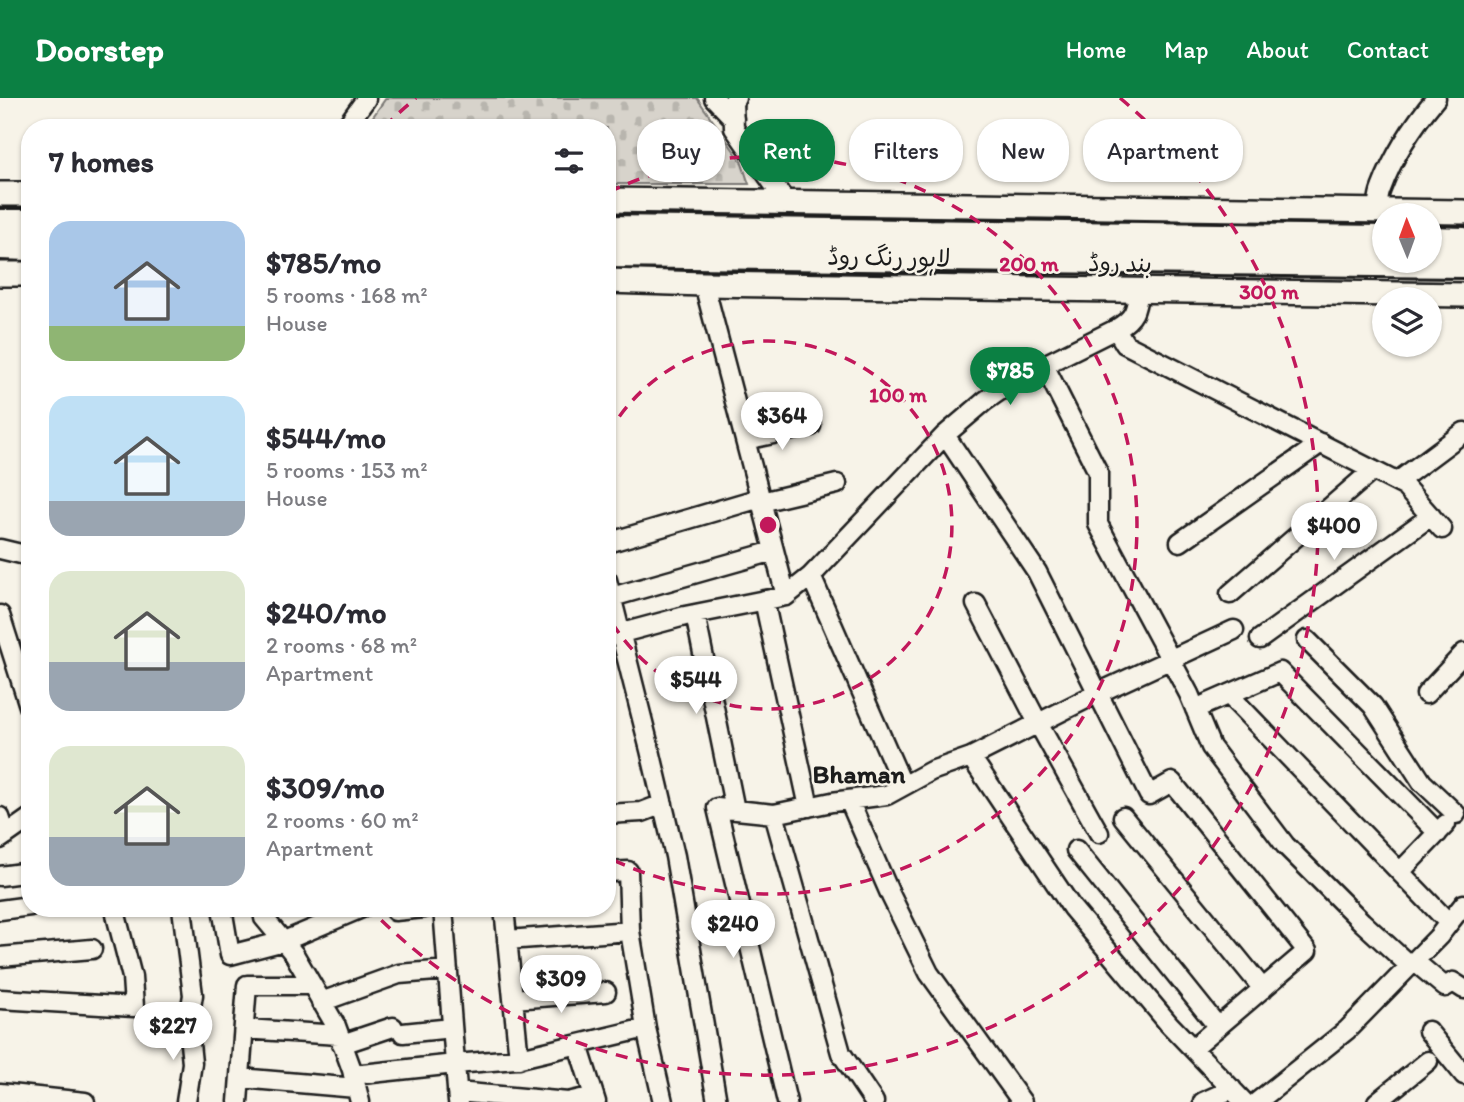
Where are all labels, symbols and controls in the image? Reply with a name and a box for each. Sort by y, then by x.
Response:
text: Doorstep [35,30,164,69]
text: Home [1066,35,1126,64]
text: Map [1164,35,1208,64]
text: About [1246,35,1309,64]
text: Contact [1347,35,1429,64]
chip: Buy [637,119,725,182]
chip: Rent [739,119,835,182]
chip: Filters [849,119,963,182]
chip: New [977,119,1069,182]
chip: Apartment [1083,119,1243,182]
icon: filters [550,142,588,180]
text: 7 homes [49,143,154,180]
north arrow [1372,203,1442,273]
map controls [1372,203,1442,357]
street label: لاہور رنگ روڈ [827,241,951,276]
text: $785/mo [266,244,381,281]
street label: بند روڈ [1088,248,1152,278]
icon: home [105,249,189,333]
text: 200 m [999,251,1059,276]
text: 300 m [1239,279,1299,304]
text: 5 rooms · 168 m² [266,281,428,309]
button: layers [1372,287,1442,357]
text: House [266,309,328,337]
pin: $785 [969,348,1051,407]
text: $785 [986,356,1034,384]
text: 100 m [869,382,927,407]
pin: $364 [741,392,823,452]
text: $364 [757,401,807,429]
text: $544/mo [266,419,386,456]
icon: home [105,424,189,508]
text: 5 rooms · 153 m² [266,456,428,484]
text: House [266,484,328,512]
pin: $400 [1293,503,1375,562]
text: $400 [1307,511,1361,539]
centre of rings [756,513,780,537]
text: $240/mo [266,594,387,631]
icon: home [105,599,189,683]
text: 2 rooms · 68 m² [266,631,417,659]
pin: $544 [655,656,737,716]
text: Apartment [266,659,373,687]
text: $544 [670,665,722,693]
district label: Bhaman [813,758,906,790]
text: $309/mo [266,769,385,806]
icon: home [105,774,189,858]
text: 2 rooms · 60 m² [266,806,419,834]
text: Apartment [266,834,373,862]
pin: $240 [692,900,774,960]
text: $240 [707,909,759,937]
pin: $309 [520,956,602,1015]
text: $309 [536,964,586,992]
pin: $227 [132,1002,214,1062]
text: $227 [149,1011,197,1039]

